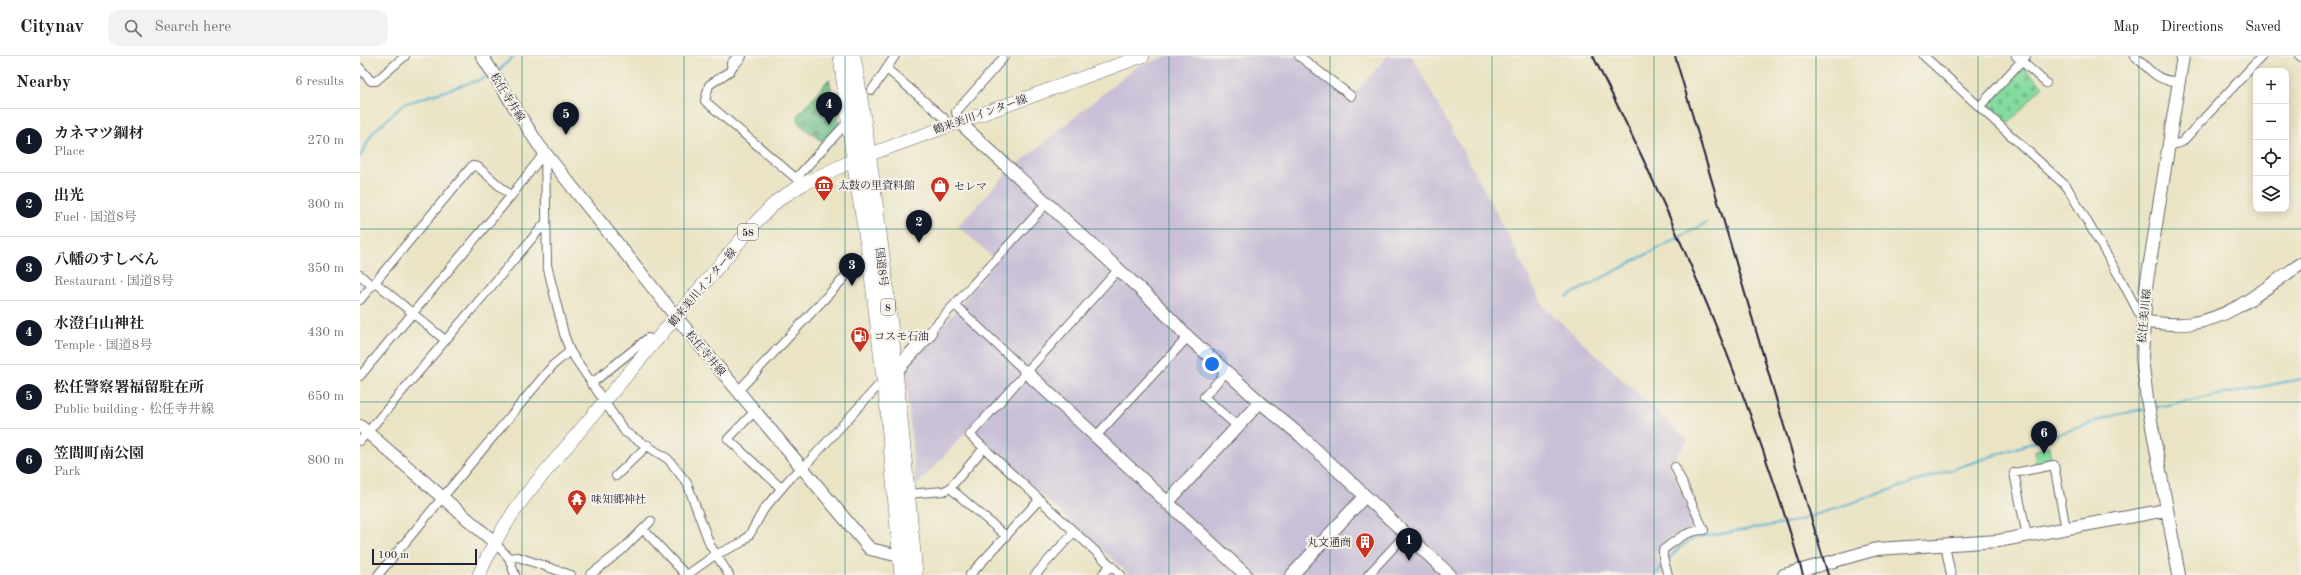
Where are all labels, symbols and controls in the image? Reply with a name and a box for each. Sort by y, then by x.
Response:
search box [108,10,388,46]
icon: search [122,17,144,39]
text: Citynav [20,18,84,37]
text: Search here [154,20,231,35]
text: Map [2113,20,2139,34]
text: Directions [2161,20,2223,34]
text: Saved [2245,20,2281,34]
map controls [2253,68,2289,212]
button: + [2253,68,2289,104]
street label: 松任寺井線 [487,70,528,124]
text: Nearby [16,74,71,91]
text: 6 results [295,75,344,88]
pin: 4 [816,92,842,125]
street label: 鶴来美川インター線 [931,92,1029,137]
pin: 5 [553,102,579,135]
button: − [2253,104,2289,140]
text: カネマツ鋼材 [54,127,144,142]
text: 1 [25,134,33,147]
text: 270 m [307,134,344,147]
button: locate [2253,140,2289,176]
text: Place [54,145,84,158]
museum icon: 太鼓の里資料館 [813,174,835,202]
shop icon: セレマ [929,175,951,203]
button: layers [2253,176,2289,212]
place label: 太鼓の里資料館 [838,179,915,192]
place label: セレマ [954,181,987,193]
text: 出光 [54,189,84,204]
text: 2 [25,198,33,211]
text: 300 m [307,198,344,211]
pin: 2 [906,210,932,243]
text: Fuel · 国道8号 [54,211,137,224]
road number: 58 [738,224,758,240]
street label: 鶴来美川インター線 [666,245,739,329]
street label: 国道8号 [873,247,890,287]
text: 八幡のすしべん [54,253,159,268]
pin: 3 [839,253,865,286]
text: 3 [25,262,33,275]
text: 350 m [307,262,344,275]
text: Restaurant · 国道8号 [54,275,174,288]
street label: 松任美川線 [2136,288,2153,344]
road number: 8 [881,299,895,315]
text: 水澄白山神社 [54,317,144,332]
fuel station icon: コスモ石油 [849,325,871,353]
text: 4 [25,326,33,339]
text: 430 m [307,326,344,339]
street label: 松任寺井線 [683,328,728,379]
place label: コスモ石油 [874,330,929,343]
text: Temple · 国道8号 [54,339,152,352]
your location [1202,354,1222,374]
text: 松任警察署福留駐在所 [54,381,204,396]
text: 5 [25,390,33,403]
text: 650 m [307,390,344,403]
text: Public building · 松任寺井線 [54,403,214,416]
pin: 6 [2031,421,2057,454]
text: 笠間町南公園 [54,447,144,462]
text: 6 [25,454,33,467]
text: 800 m [307,454,344,467]
text: Park [54,465,81,478]
temple icon: 味知郷神社 [566,488,588,516]
place label: 味知郷神社 [591,493,646,506]
pin: 1 [1396,528,1422,561]
building icon: 丸文通商 [1354,531,1376,559]
place label: 丸文通商 [1307,536,1351,549]
scale bar [372,547,477,566]
text: 100 m [378,550,409,561]

